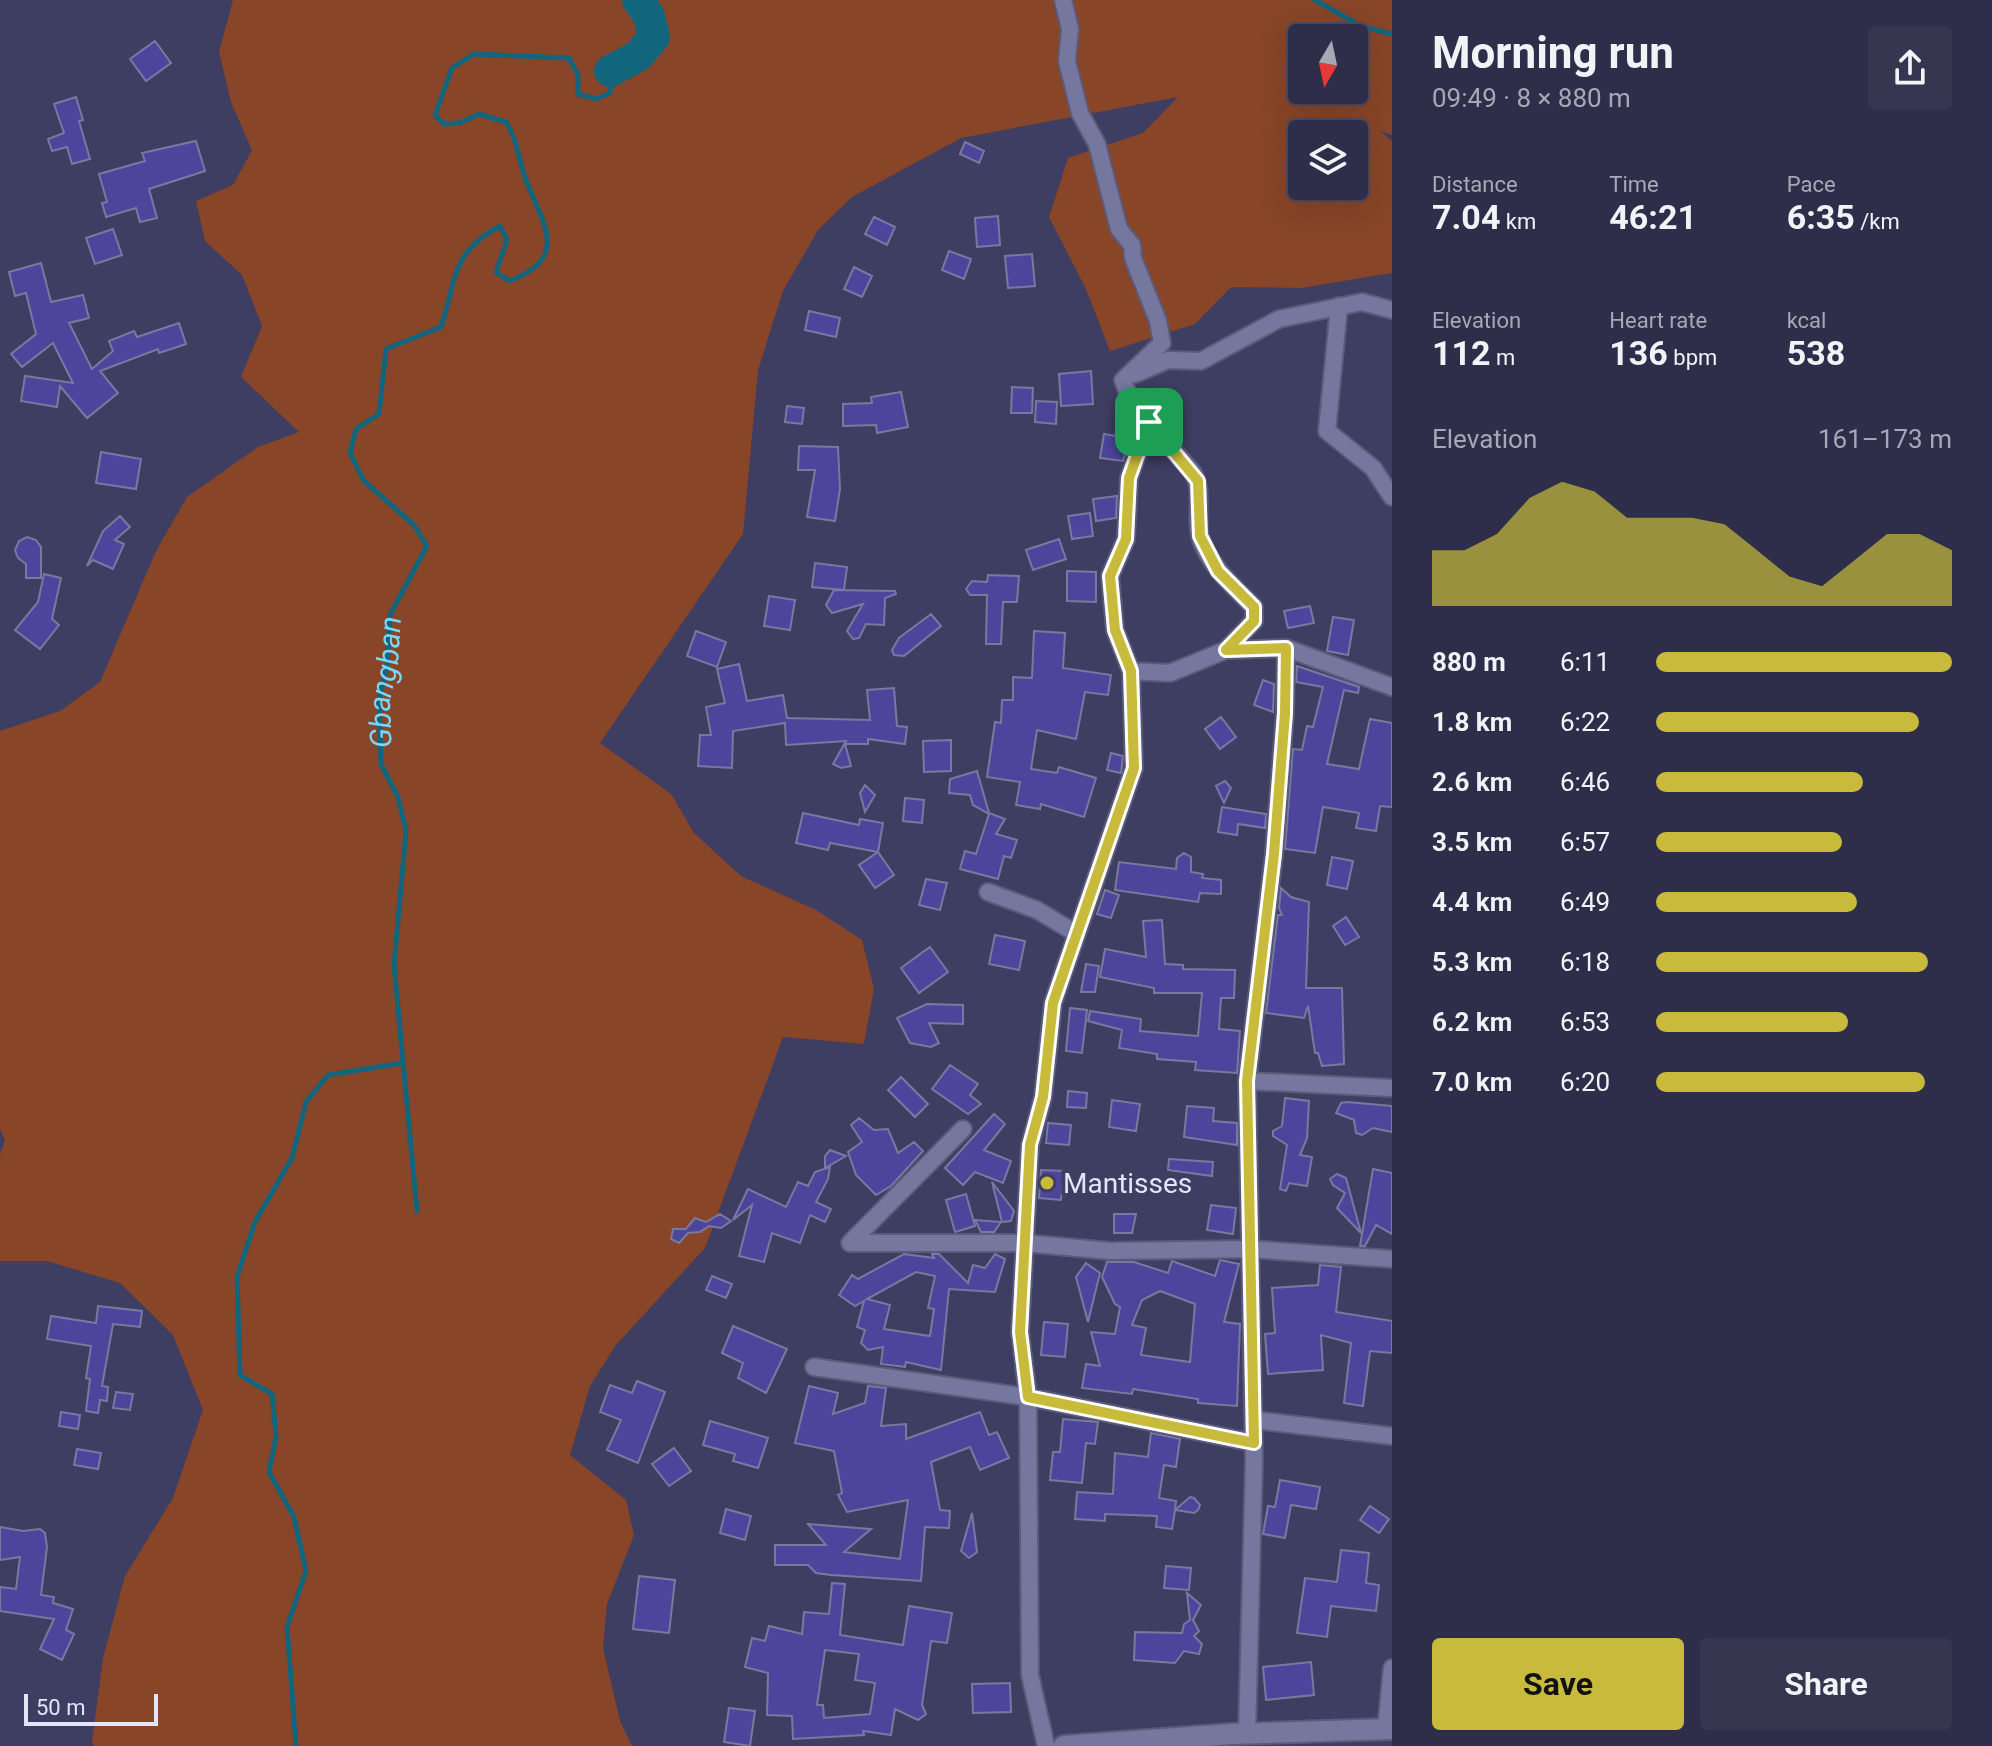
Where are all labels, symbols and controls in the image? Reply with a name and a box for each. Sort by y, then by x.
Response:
north arrow [1288,24,1368,104]
map controls [1288,24,1368,200]
button: share [1868,26,1952,110]
text: Morning run [1432,27,1674,79]
text: 09:49 · 8 × 880 m [1432,83,1631,113]
button: layers [1288,120,1368,200]
text: Distance [1432,172,1518,197]
text: Time [1609,172,1659,197]
text: Pace [1787,172,1836,197]
text: 7.04 [1432,197,1500,237]
text: 46:21 [1609,197,1697,237]
text: 6:35 [1787,197,1855,237]
text: km [1500,209,1536,234]
text: /km [1855,209,1900,234]
text: Elevation [1432,308,1521,333]
text: Heart rate [1609,308,1707,333]
text: kcal [1787,308,1826,333]
text: 112 [1432,333,1491,373]
text: 136 [1609,333,1668,373]
text: 538 [1787,333,1845,373]
text: m [1491,345,1515,370]
text: bpm [1668,345,1717,370]
pin [1115,388,1183,456]
icon: arrive [1127,400,1171,444]
text: Elevation [1432,424,1537,454]
text: 161–173 m [1818,424,1952,454]
water label: Gbangban [361,615,407,749]
text: 880 m [1432,647,1506,677]
text: 6:11 [1560,647,1610,677]
text: 1.8 km [1432,707,1512,737]
text: 6:22 [1560,707,1610,737]
text: 2.6 km [1432,767,1512,797]
text: 6:46 [1560,767,1610,797]
text: 3.5 km [1432,827,1512,857]
text: 6:57 [1560,827,1610,857]
text: 4.4 km [1432,887,1512,917]
text: 6:49 [1560,887,1610,917]
text: 5.3 km [1432,947,1512,977]
text: 6:18 [1560,947,1610,977]
text: 6.2 km [1432,1007,1512,1037]
text: 6:53 [1560,1007,1610,1037]
text: 7.0 km [1432,1067,1512,1097]
text: 6:20 [1560,1067,1610,1097]
place label: Mantisses [1063,1167,1192,1200]
marker: Mantisses [1038,1174,1056,1192]
button: Save [1432,1638,1684,1730]
button: Share [1700,1638,1952,1730]
scale bar [24,1690,158,1726]
text: 50 m [36,1695,85,1720]

